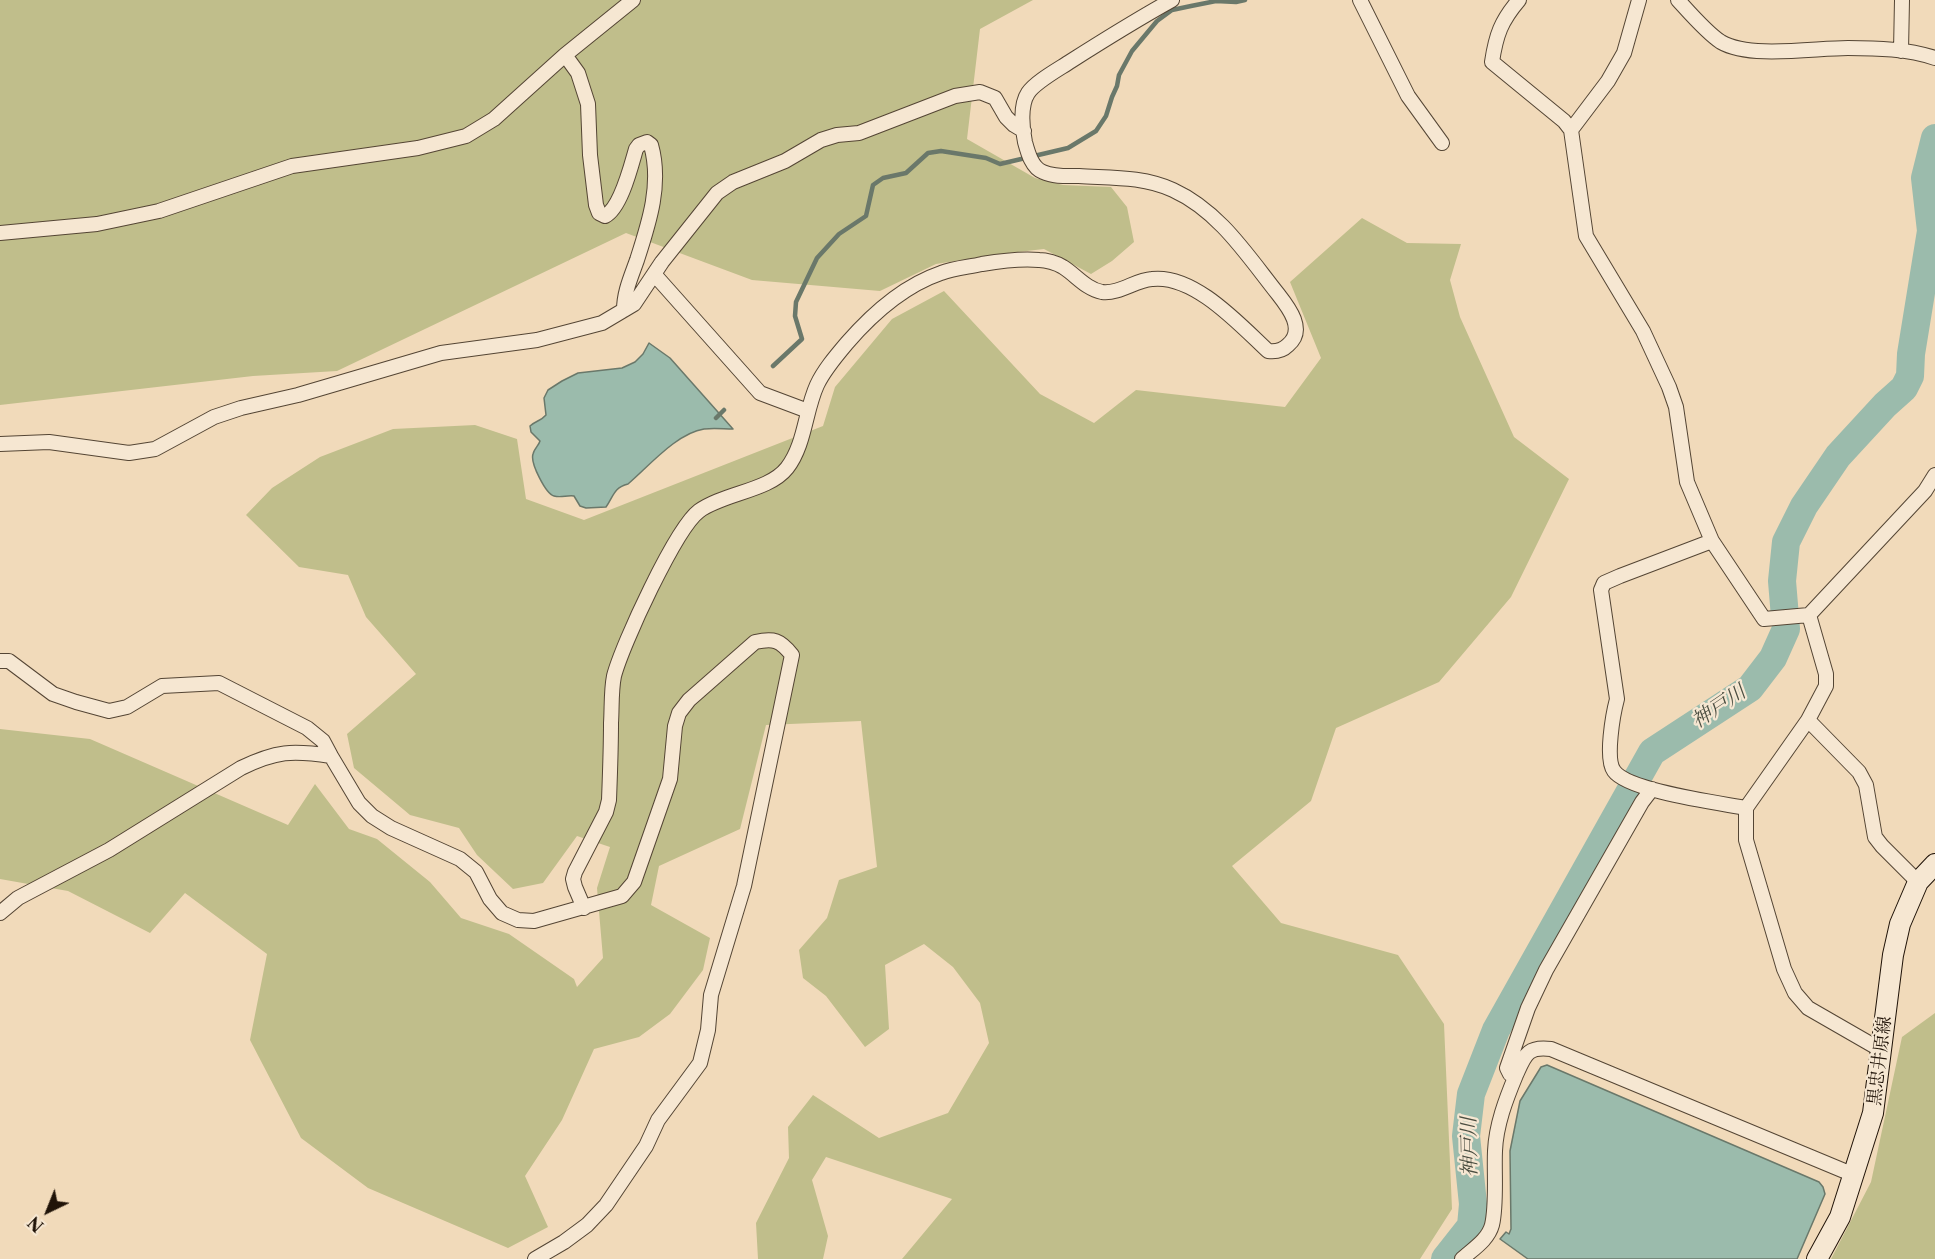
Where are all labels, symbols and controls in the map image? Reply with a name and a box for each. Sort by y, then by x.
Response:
water label: 神戸川 [1687,680,1751,734]
street label: 黒忠井原線 [1864,1015,1896,1107]
water label: 神戸川 [1457,1117,1483,1177]
north arrow [18,1181,78,1241]
text: N [24,1212,48,1236]

